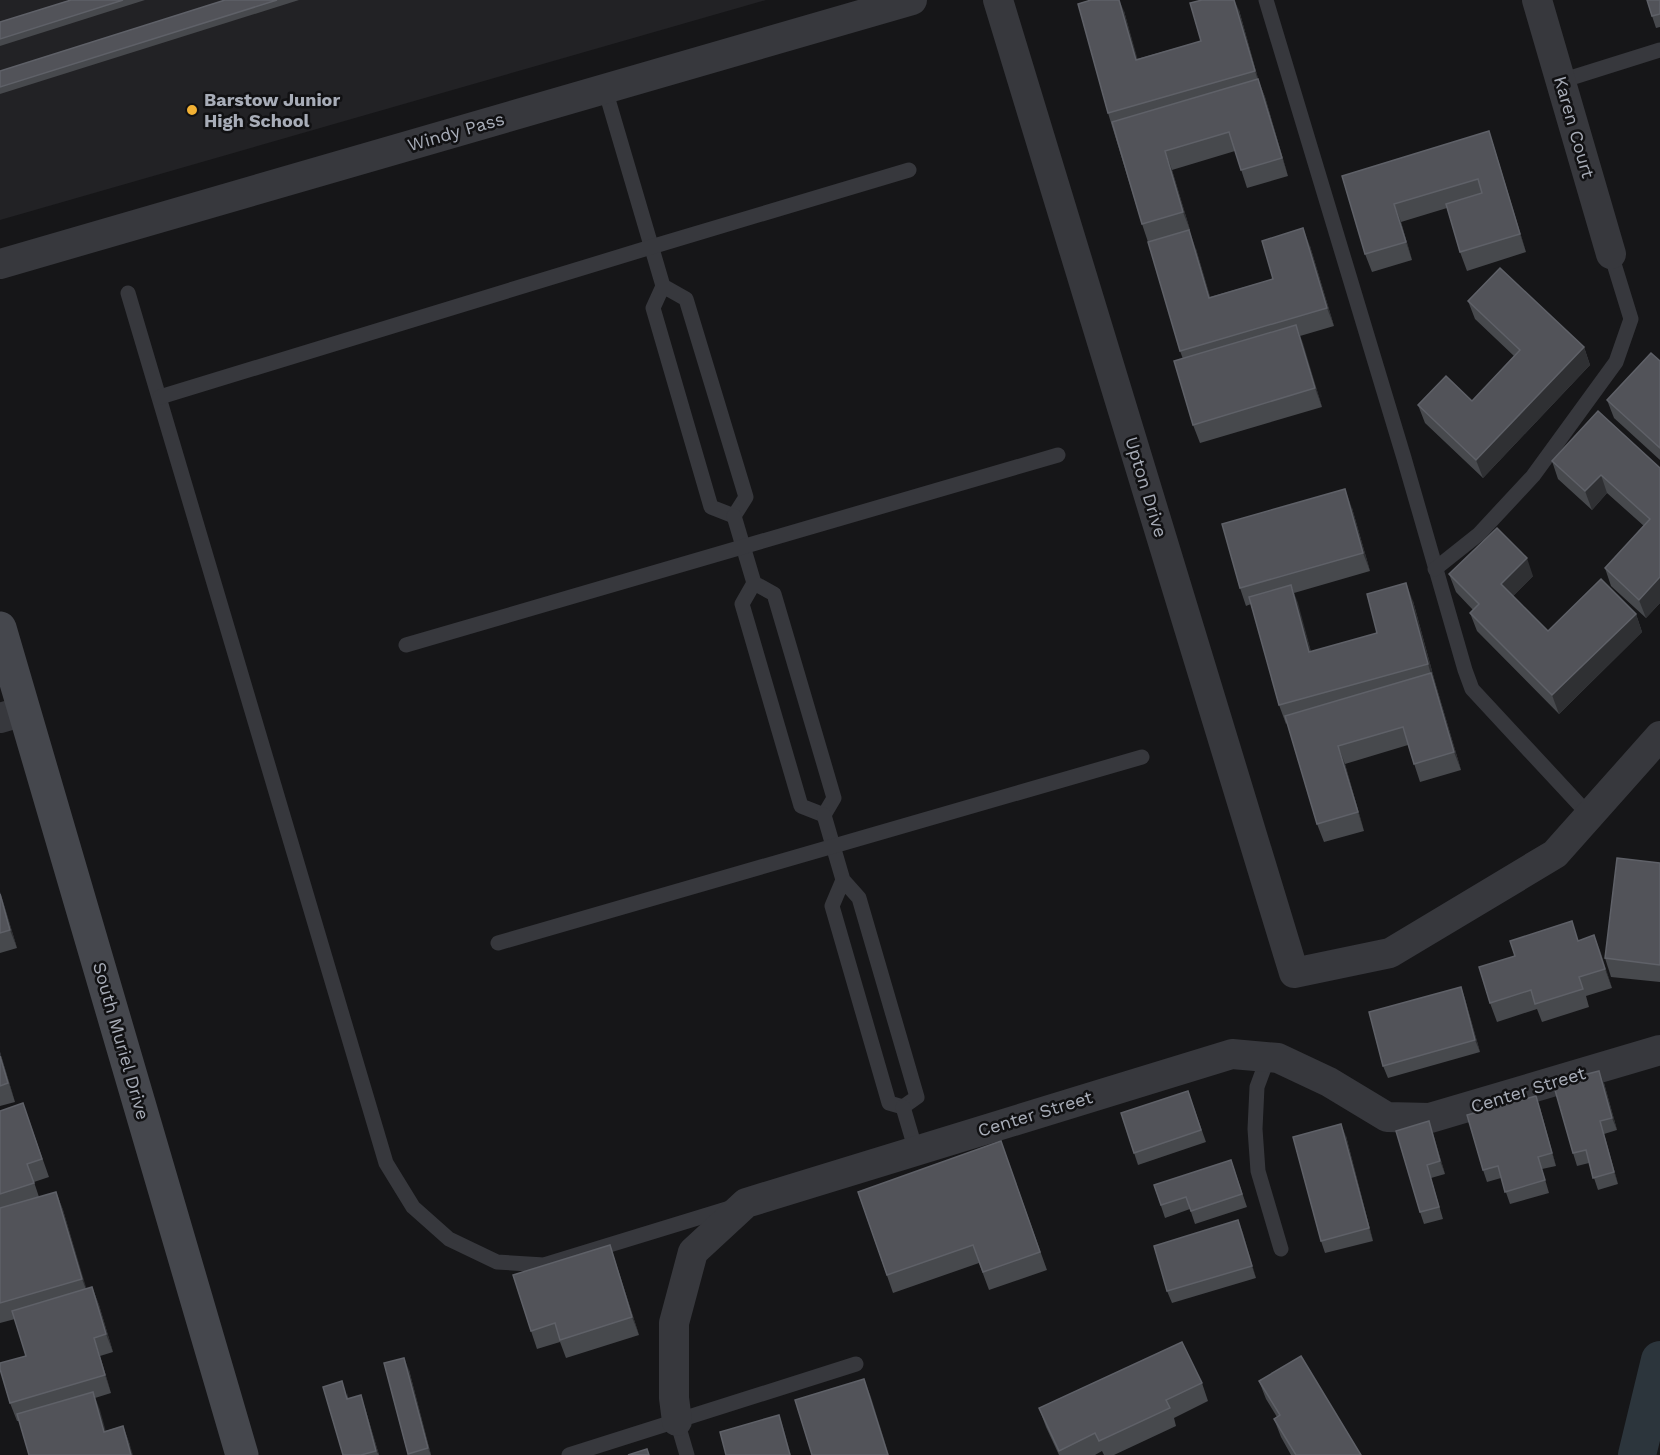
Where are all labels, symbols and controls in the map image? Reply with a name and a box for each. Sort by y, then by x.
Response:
street label: Karen Court [1550,73,1599,181]
place label: Barstow Junior High School [204,89,340,131]
marker: Barstow Junior High School [185,103,199,117]
street label: Windy Pass [405,108,507,155]
street label: Upton Drive [1121,434,1172,540]
street label: South Muriel Drive [89,960,154,1122]
street label: Center Street [1468,1062,1588,1117]
street label: Center Street [975,1086,1095,1141]

